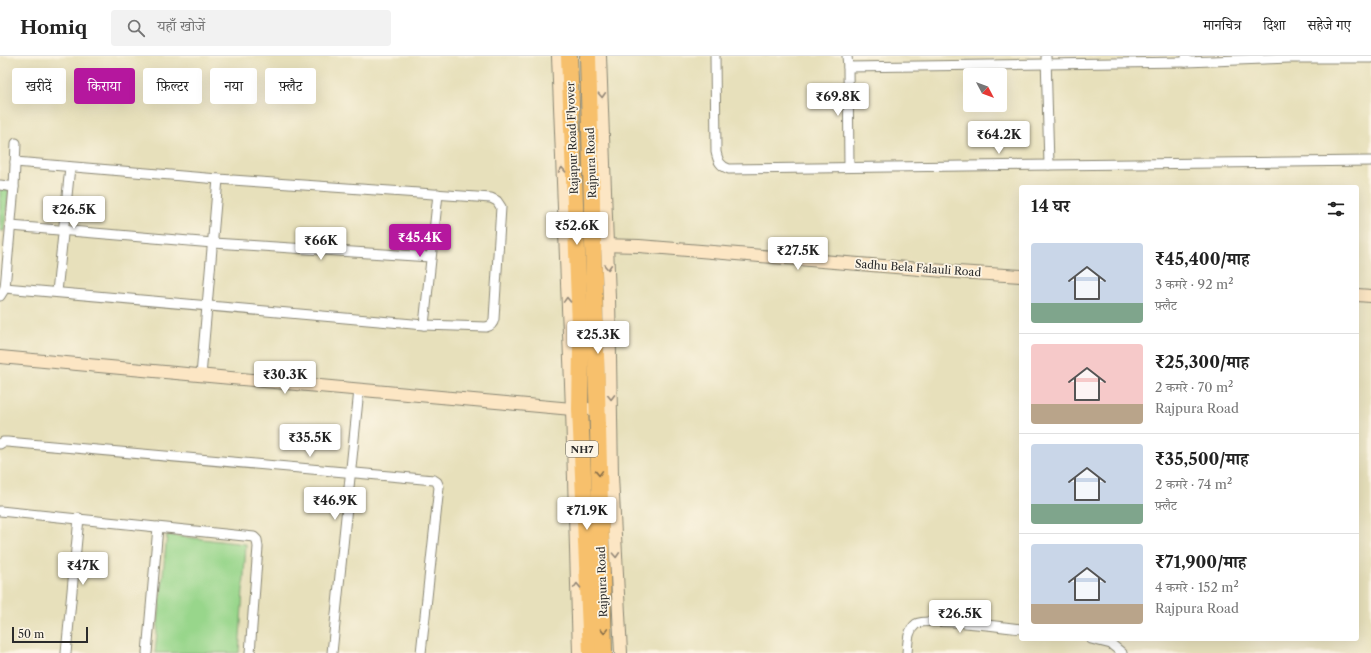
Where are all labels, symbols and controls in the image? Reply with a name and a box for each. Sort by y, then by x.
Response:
search box [111,10,391,46]
text: Homiq [20,16,87,39]
text: यहाँ खोजें [157,16,205,35]
text: मानचित्र [1203,16,1241,34]
text: दिशा [1263,16,1285,34]
text: सहेजे गए [1307,16,1351,34]
icon: search [125,17,147,39]
chip: खरीदें [12,68,66,104]
chip: किराया [74,68,135,104]
chip: फ़िल्टर [143,68,202,104]
chip: नया [210,68,257,104]
chip: फ़्लैट [265,68,316,104]
north arrow [963,68,1007,112]
map controls [963,68,1007,112]
street label: Rajapur Road Flyover [563,81,581,195]
pin: ₹69.8K [805,83,871,117]
text: ₹69.8K [816,88,860,104]
one-way arrow [598,92,606,98]
pin: ₹64.2K [966,121,1032,155]
text: ₹64.2K [977,126,1021,142]
street label: Rajpura Road [583,127,599,199]
one-way arrow [558,167,567,173]
pin: ₹26.5K [41,196,107,230]
text: 14 घर [1031,196,1070,216]
icon: filters [1325,198,1347,220]
text: ₹26.5K [52,201,96,217]
pin: ₹52.6K [544,212,610,246]
text: ₹52.6K [555,217,599,233]
pin: ₹45.4K [387,224,453,258]
pin: ₹66K [297,227,345,261]
text: ₹45.4K [398,229,442,245]
text: ₹66K [304,232,338,248]
pin: ₹27.5K [765,237,831,271]
text: ₹27.5K [777,242,819,258]
text: ₹45,400/माह [1155,249,1250,269]
street label: Sadhu Bela Falauli Road [854,257,982,279]
icon: home [1063,259,1111,307]
one-way arrow [603,264,612,270]
text: 3 कमरे · 92 m² [1155,276,1234,292]
one-way arrow [563,297,572,303]
text: फ़्लैट [1155,297,1177,313]
pin: ₹25.3K [565,321,631,355]
text: ₹25.3K [576,326,620,342]
text: ₹25,300/माह [1155,352,1249,372]
icon: home [1063,360,1111,408]
pin: ₹30.3K [252,361,318,395]
text: ₹30.3K [263,366,307,382]
text: 2 कमरे · 70 m² [1155,379,1233,395]
one-way arrow [607,394,615,400]
text: Rajpura Road [1155,400,1239,416]
pin: ₹35.5K [277,424,343,458]
text: ₹35.5K [288,429,332,445]
road number: NH7 [566,441,598,457]
text: ₹35,500/माह [1155,449,1248,469]
icon: home [1063,460,1111,508]
one-way arrow [595,470,604,476]
text: 2 कमरे · 74 m² [1155,476,1232,492]
pin: ₹46.9K [302,487,368,521]
text: ₹46.9K [313,492,357,508]
pin: ₹71.9K [554,497,620,531]
text: फ़्लैट [1155,497,1177,513]
text: ₹71.9K [566,502,608,518]
street label: Rajpura Road [594,546,610,618]
pin: ₹47K [59,552,107,586]
one-way arrow [612,552,621,558]
text: ₹71,900/माह [1155,552,1246,572]
text: ₹47K [67,557,99,573]
icon: home [1063,560,1111,608]
text: 4 कमरे · 152 m² [1155,579,1239,595]
one-way arrow [573,583,581,589]
pin: ₹26.5K [927,600,993,634]
text: Rajpura Road [1155,600,1239,616]
text: ₹26.5K [938,605,982,621]
scale bar [12,625,88,644]
text: 50 m [18,627,44,641]
one-way arrow [600,628,608,634]

